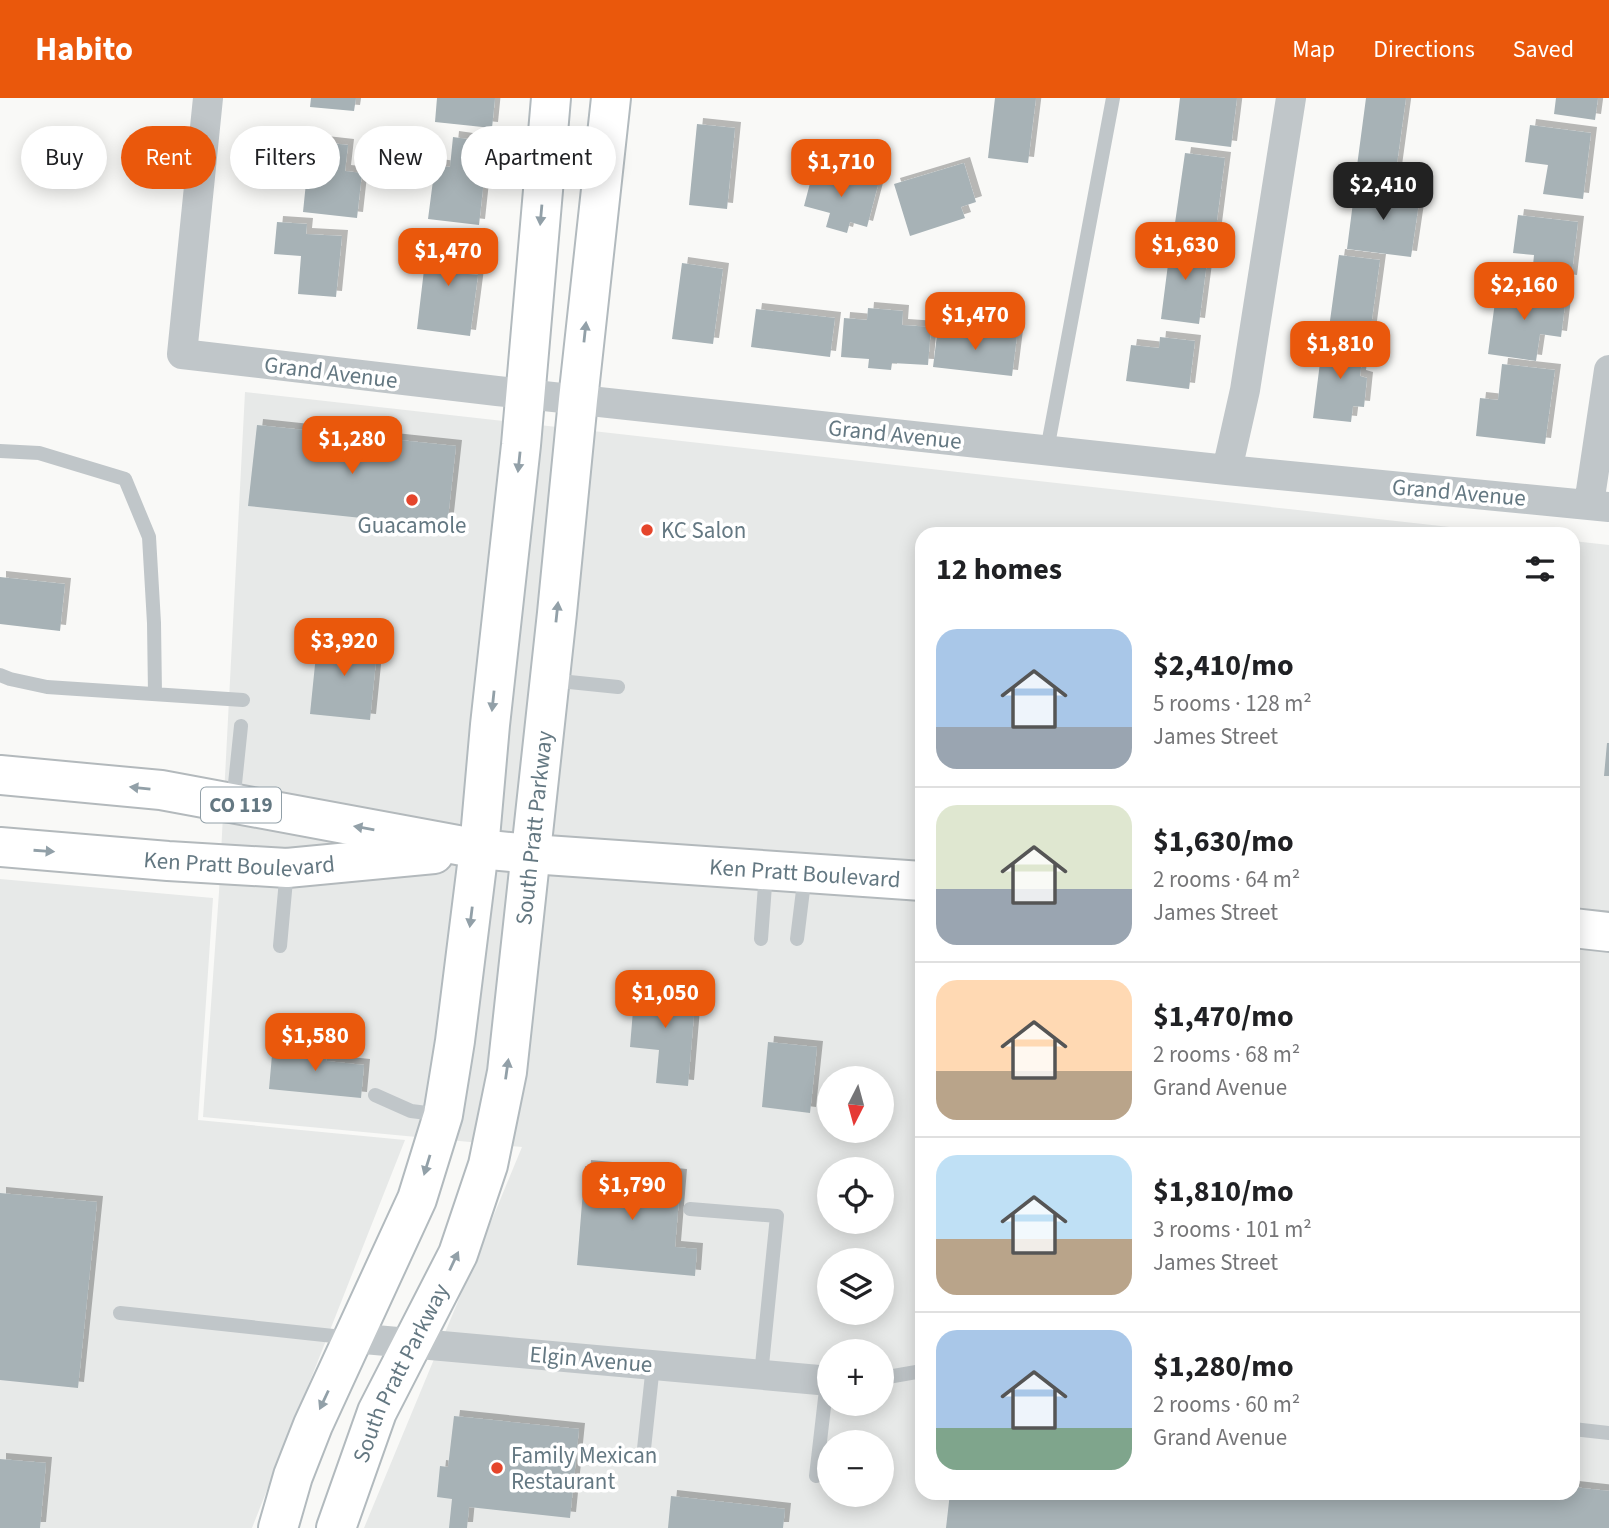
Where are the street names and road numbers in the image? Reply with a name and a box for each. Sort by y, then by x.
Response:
street label: Grand Avenue [262,348,399,397]
street label: Grand Avenue [827,411,963,458]
street label: Grand Avenue [1391,470,1527,515]
street label: South Pratt Parkway [507,729,561,927]
road number: CO 119 [201,788,281,822]
street label: Ken Pratt Boulevard [142,843,336,885]
street label: Ken Pratt Boulevard [708,850,902,896]
street label: South Pratt Parkway [344,1278,457,1467]
street label: Elgin Avenue [528,1338,654,1381]

